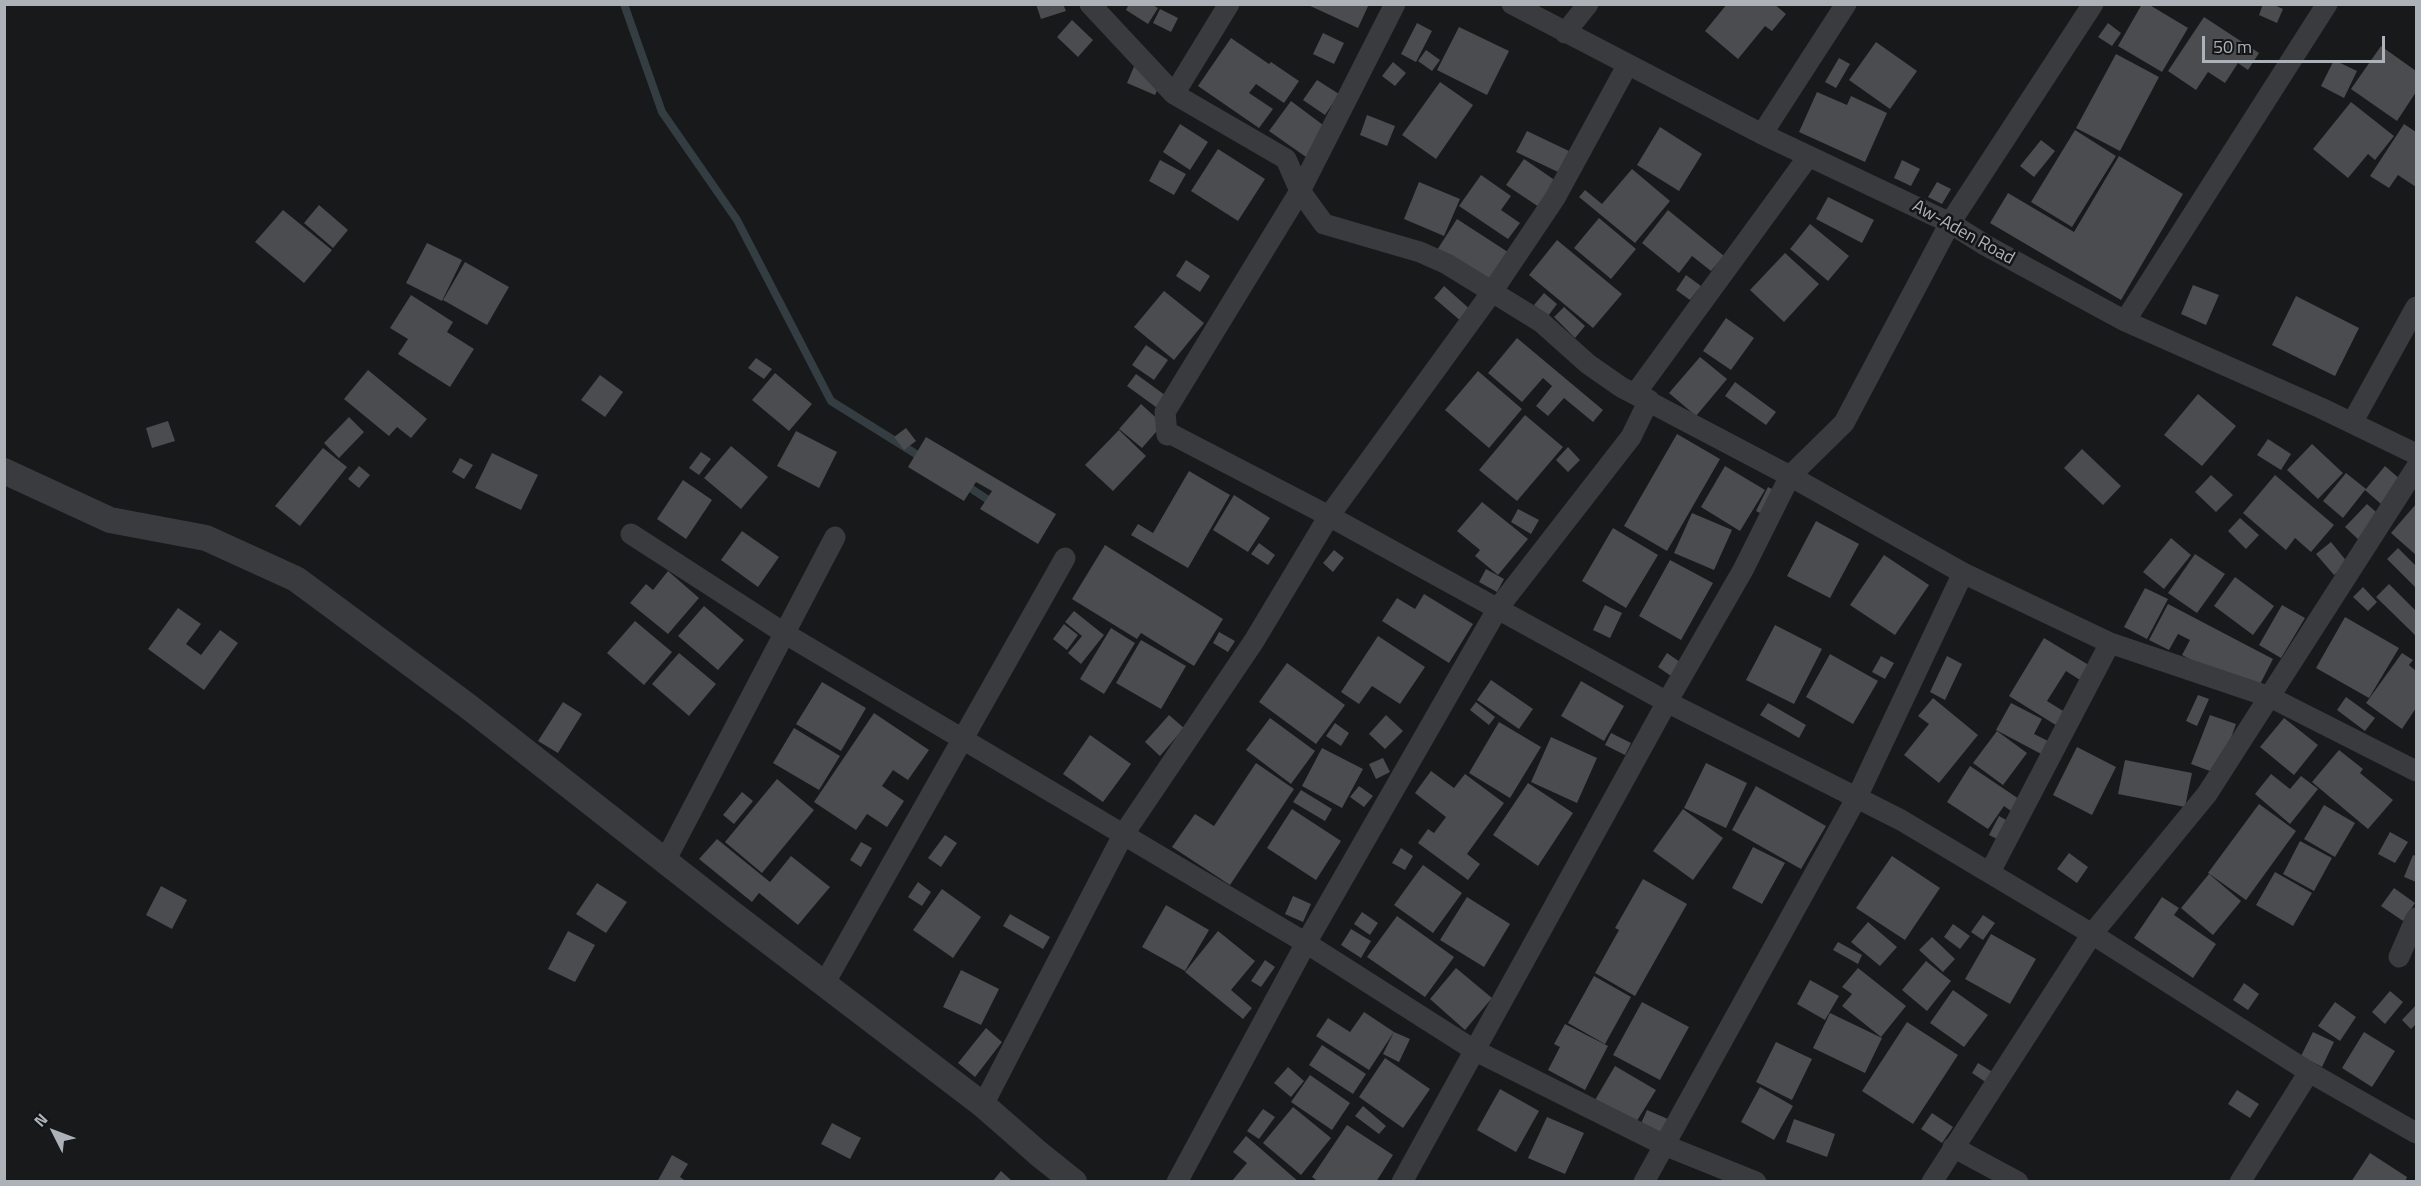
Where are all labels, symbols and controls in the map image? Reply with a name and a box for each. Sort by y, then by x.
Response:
scale bar [2205,24,2388,62]
text: 50 m [2213,33,2252,60]
street label: Aw-Aden Road [1908,196,2018,270]
north arrow [24,1102,84,1162]
text: N [28,1108,53,1132]

